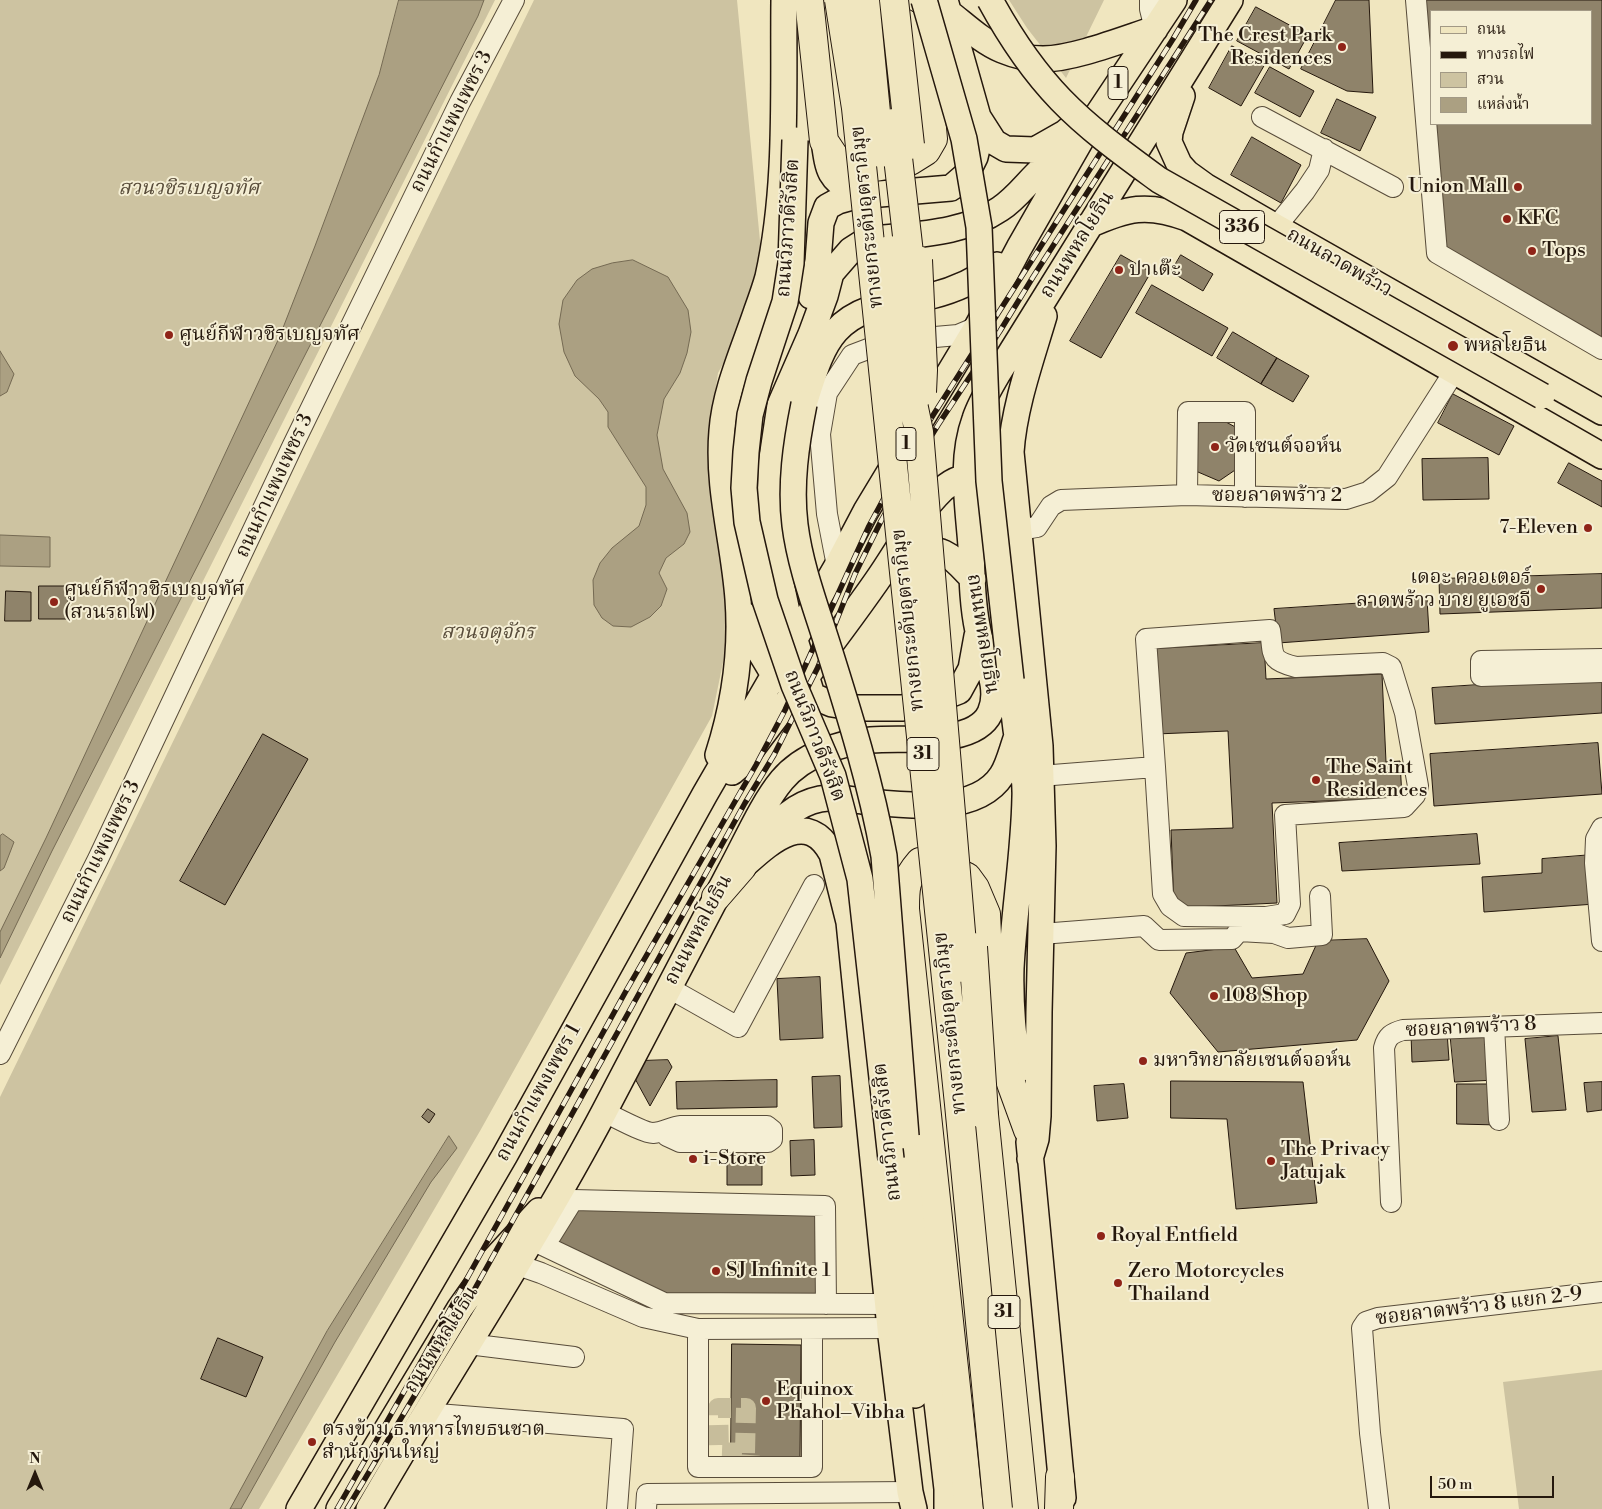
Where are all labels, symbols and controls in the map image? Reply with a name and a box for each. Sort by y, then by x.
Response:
legend [1430,10,1592,125]
text: ถนน [1477,20,1506,39]
place label: The Crest Park Residences [1198,24,1332,71]
marker: The Crest Park Residences [1336,41,1348,53]
text: ทางรถไฟ [1477,45,1534,64]
street label: ถนนกำแพงเพชร 3 [406,47,498,197]
road number: 1 [1108,66,1128,100]
text: สวน [1477,70,1504,89]
text: แหล่งน้ำ [1477,95,1529,114]
street label: ทางยกระดับอุตราภิมุข [846,125,890,309]
street label: ถนนวิภาวดีรังสิต [772,158,806,298]
place label: Union Mall [1408,175,1508,199]
park label: สวนวชิรเบญจทัศ [118,177,260,201]
marker: Union Mall [1512,181,1524,193]
street label: ถนนพหลโยธิน [1036,187,1120,303]
place label: KFC [1517,207,1558,231]
road number: 336 [1220,210,1264,243]
marker: KFC [1501,213,1513,225]
street label: ถนนลาดพร้าว [1282,223,1396,303]
place label: Tops [1542,239,1586,263]
marker: Tops [1526,245,1538,257]
place label: ปาเต๊ะ [1129,258,1181,282]
marker: ปาเต๊ะ [1113,264,1125,276]
place label: ศูนย์กีฬาวชิรเบญจทัศ [179,323,360,347]
marker: ศูนย์กีฬาวชิรเบญจทัศ [163,329,175,341]
place label: พหลโยธิน [1464,334,1547,358]
marker: พหลโยธิน [1446,339,1460,353]
street label: ถนนกำแพงเพชร 3 [231,410,319,562]
road number: 1 [896,428,916,460]
place label: วัดเซนต์จอห์น [1225,435,1342,459]
marker: วัดเซนต์จอห์น [1209,441,1221,453]
street label: ซอยลาดพร้าว 2 [1212,484,1342,508]
place label: 7-Eleven [1499,516,1578,540]
marker: 7-Eleven [1582,522,1594,534]
street label: ทางยกระดับอุตราภิมุข [887,528,931,712]
place label: เดอะ ควอเตอร์ ลาดพร้าว บาย ยูเอชจี [1356,566,1531,613]
street label: ถนนพหลโยธิน [961,572,1003,696]
place label: ศูนย์กีฬาวชิรเบญจทัศ (สวนรถไฟ) [64,578,245,625]
marker: เดอะ ควอเตอร์ ลาดพร้าว บาย ยูเอชจี [1535,583,1547,595]
marker: ศูนย์กีฬาวชิรเบญจทัศ (สวนรถไฟ) [48,596,60,608]
park label: สวนจตุจักร [441,621,535,645]
street label: ถนนวิภาวดีรังสิต [778,667,850,805]
road number: 31 [907,738,939,771]
place label: The Saint Residences [1326,756,1427,803]
marker: The Saint Residences [1310,774,1322,786]
street label: ถนนกำแพงเพชร 3 [56,777,146,927]
street label: ถนนพหลโยธิน [660,871,738,989]
street label: ทางยกระดับอุตราภิมุข [929,931,973,1115]
place label: 108 Shop [1224,984,1308,1008]
marker: 108 Shop [1208,990,1220,1002]
street label: ซอยลาดพร้าว 8 [1405,1013,1537,1043]
street label: ถนนกำแพงเพชร 1 [491,1020,587,1166]
place label: มหาวิทยาลัยเซนต์จอห์น [1153,1049,1351,1073]
marker: มหาวิทยาลัยเซนต์จอห์น [1137,1055,1149,1067]
street label: ถนนวิภาวดีรังสิต [869,1062,907,1202]
place label: The Privacy Jatujak [1281,1138,1390,1185]
place label: i-Store [703,1147,766,1171]
marker: i-Store [687,1153,699,1165]
marker: The Privacy Jatujak [1265,1155,1277,1167]
place label: Royal Entfield [1111,1224,1238,1248]
marker: Royal Entfield [1095,1230,1107,1242]
place label: SJ Infinite 1 [726,1259,831,1283]
place label: Zero Motorcycles Thailand [1128,1260,1284,1307]
marker: SJ Infinite 1 [710,1265,722,1277]
marker: Zero Motorcycles Thailand [1112,1277,1124,1289]
street label: ถนนพหลโยธิน [400,1282,484,1398]
street label: ซอยลาดพร้าว 8 แยก 2-9 [1374,1282,1584,1332]
road number: 31 [988,1295,1020,1328]
place label: Equinox Phahol–Vibha [776,1378,905,1425]
marker: Equinox Phahol–Vibha [760,1395,772,1407]
place label: ตรงข้าม ธ.ทหารไทยธนชาต สำนักงานใหญ่ [322,1418,545,1465]
marker: ตรงข้าม ธ.ทหารไทยธนชาต สำนักงานใหญ่ [306,1436,318,1448]
north arrow [10,1449,60,1499]
text: N [29,1450,41,1468]
scale bar [1432,1466,1556,1498]
text: 50 m [1438,1475,1472,1494]

